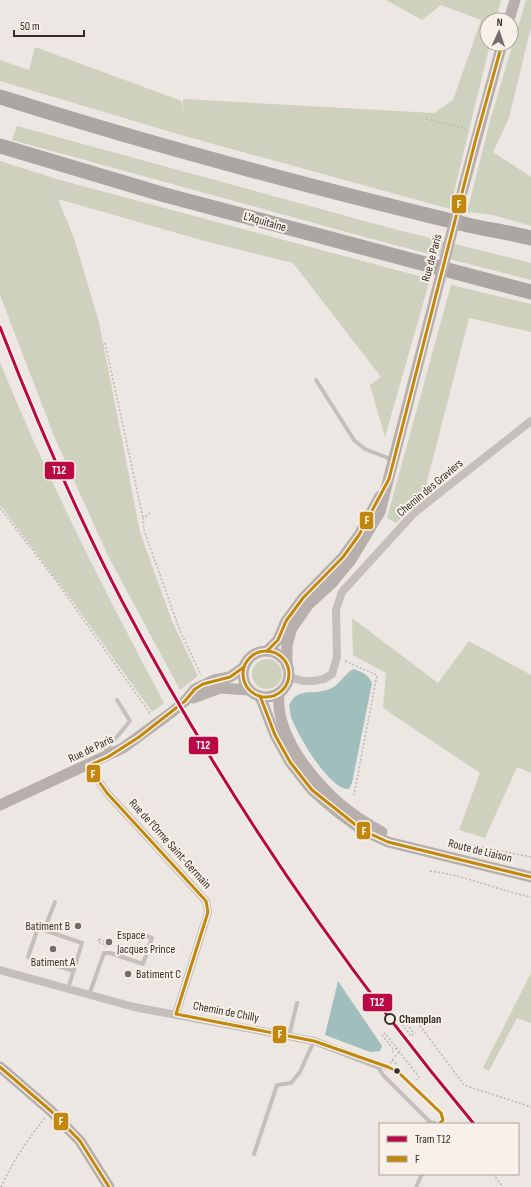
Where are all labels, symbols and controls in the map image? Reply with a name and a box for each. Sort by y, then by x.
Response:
scale bar [14,12,84,38]
north arrow [479,12,519,52]
text: N [496,16,503,29]
text: 50 m [20,19,40,34]
line badge: F [451,194,467,214]
text: F [457,198,462,211]
street label: L'Aquitaine [242,209,288,235]
street label: Rue de Paris [418,233,446,283]
street label: Chemin des Graviers [394,456,466,520]
line badge: T12 [44,461,75,480]
text: T12 [52,464,66,477]
line badge: F [359,511,374,530]
text: F [365,514,370,527]
street label: Rue de Paris [66,732,116,766]
line badge: T12 [188,736,219,755]
text: T12 [196,739,210,752]
line badge: F [86,764,101,783]
text: F [91,768,96,781]
street label: Rue de l'Orme Saint-Germain [126,796,214,892]
line badge: F [356,821,371,840]
text: F [362,825,367,838]
street label: Route de Liaison [446,836,514,866]
place label: Batiment B [25,919,70,934]
marker: Batiment B [73,921,83,931]
place label: Espace Jacques Prince [116,928,176,957]
marker: Espace Jacques Prince [104,937,114,947]
marker: Batiment A [48,944,58,954]
place label: Batiment A [31,955,76,970]
place label: Batiment C [136,967,181,982]
marker: Batiment C [123,969,133,979]
line badge: T12 [362,993,393,1012]
text: T12 [370,996,384,1009]
street label: Chemin de Chilly [192,998,261,1026]
place label: Champlan [399,1012,441,1027]
marker: Champlan [384,1013,396,1025]
line badge: F [272,1025,287,1044]
text: F [278,1028,283,1041]
unlabelled marker [392,1066,402,1076]
line badge: F [53,1112,69,1131]
text: F [59,1115,64,1128]
legend [379,1123,519,1175]
text: Tram T12 [415,1132,451,1147]
text: F [415,1152,420,1167]

